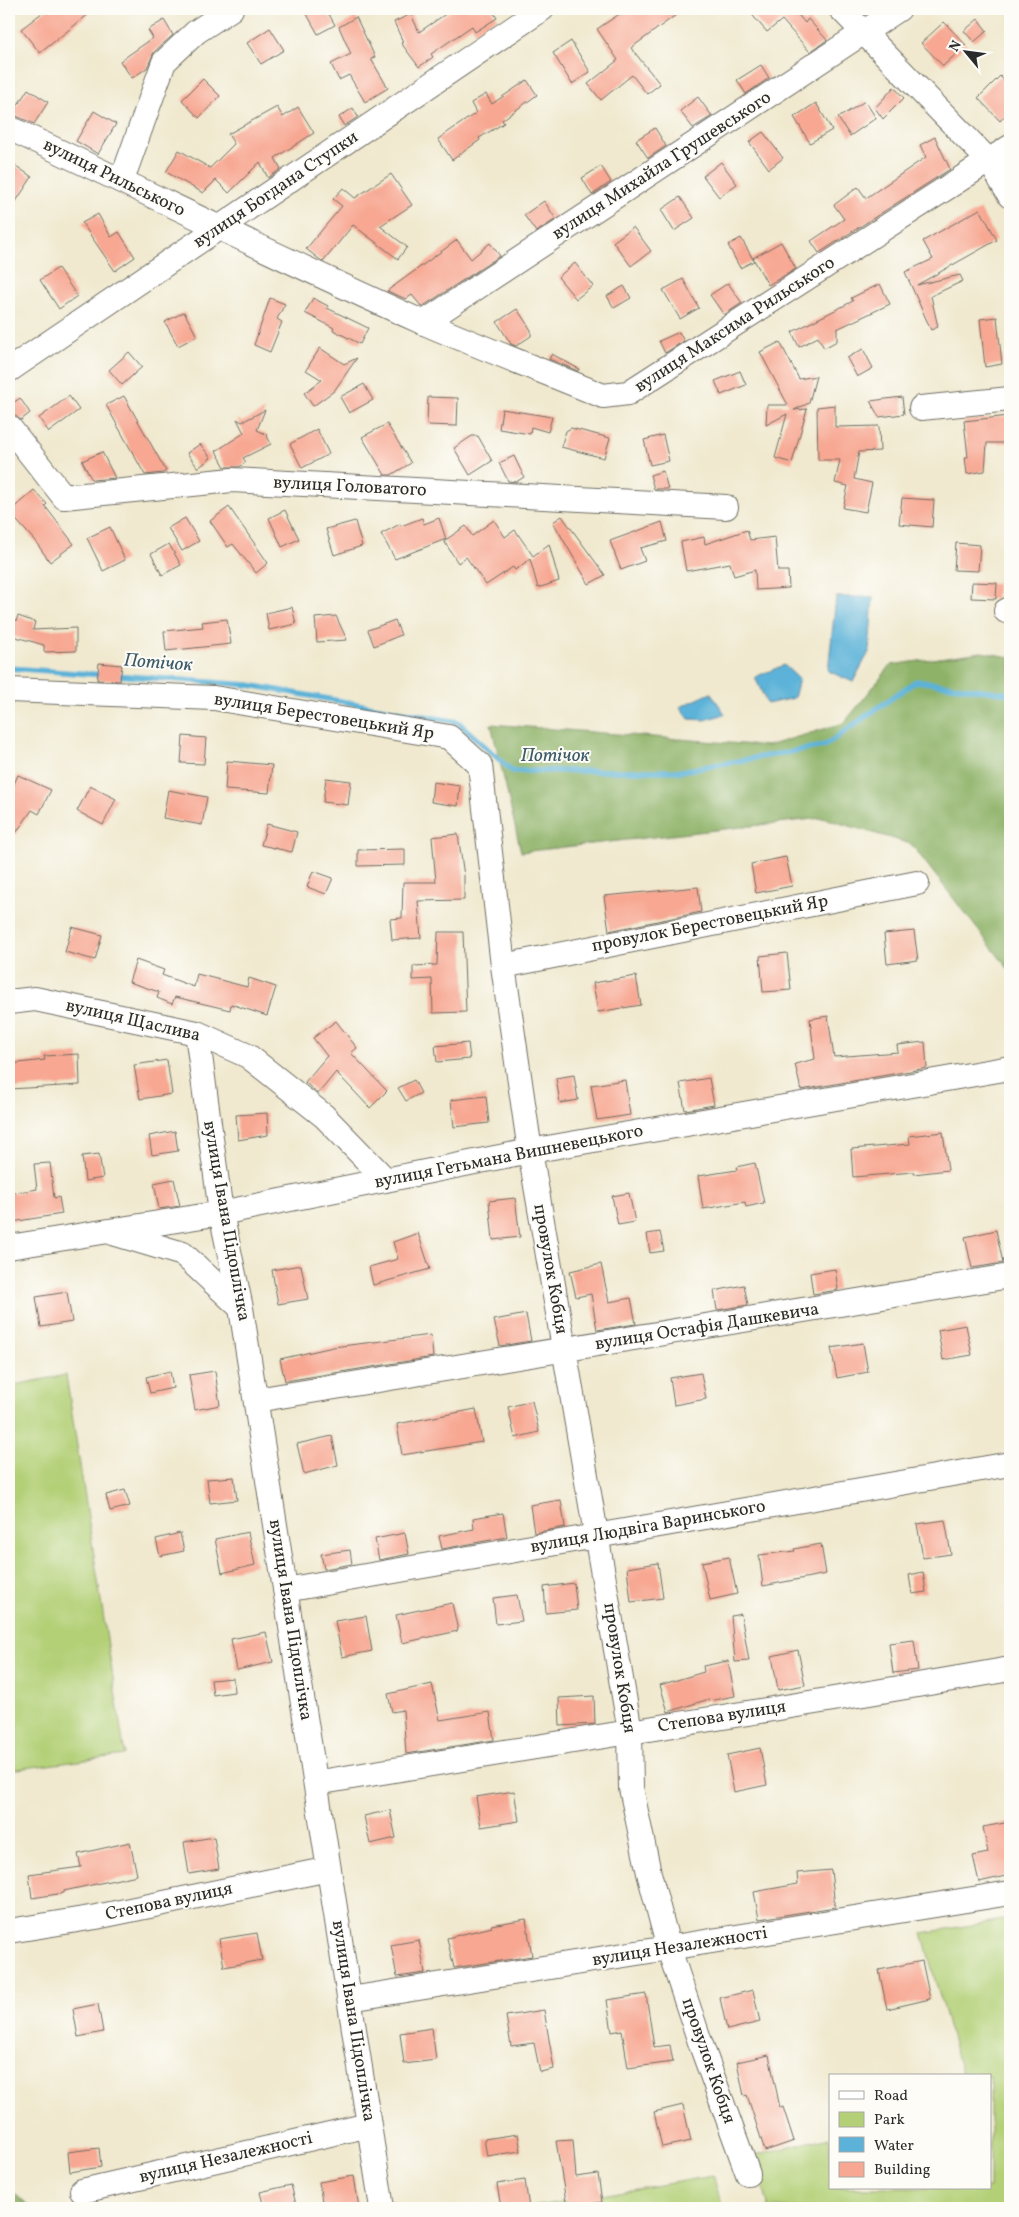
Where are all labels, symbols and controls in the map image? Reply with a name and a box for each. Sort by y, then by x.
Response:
north arrow [942,28,992,78]
text: N [945,37,967,55]
street label: вулиця Михайла Грушевського [548,86,776,246]
street label: вулиця Богдана Ступки [189,125,363,255]
street label: вулиця Рильського [39,133,189,223]
street label: вулиця Максима Рильського [630,251,840,399]
street label: вулиця Головатого [273,471,427,503]
water label: Потічок [123,648,194,678]
street label: вулиця Берестовецький Яр [212,687,436,747]
water label: Потічок [521,743,590,769]
street label: провулок Берестовецький Яр [590,889,830,959]
street label: вулиця Щаслива [63,993,203,1049]
street label: вулиця Івана Підоплічка [196,1119,256,1323]
street label: вулиця Гетьмана Вишневецького [373,1119,645,1195]
street label: провулок Кобця [526,1202,574,1336]
street label: вулиця Остафія Дашкевича [593,1297,821,1357]
street label: вулиця Людвіга Варинського [528,1494,768,1560]
street label: вулиця Івана Підоплічка [262,1518,318,1722]
street label: провулок Кобця [596,1601,642,1735]
street label: Степова вулиця [656,1695,788,1739]
street label: Степова вулиця [103,1876,235,1928]
street label: вулиця Івана Підоплічка [325,1919,381,2123]
street label: вулиця Незалежності [591,1921,769,1973]
street label: провулок Кобця [675,1995,741,2127]
legend [829,2074,992,2190]
text: Road [874,2086,908,2107]
text: Park [874,2110,905,2131]
street label: вулиця Незалежності [137,2126,315,2190]
text: Water [874,2136,914,2157]
text: Building [874,2160,931,2181]

